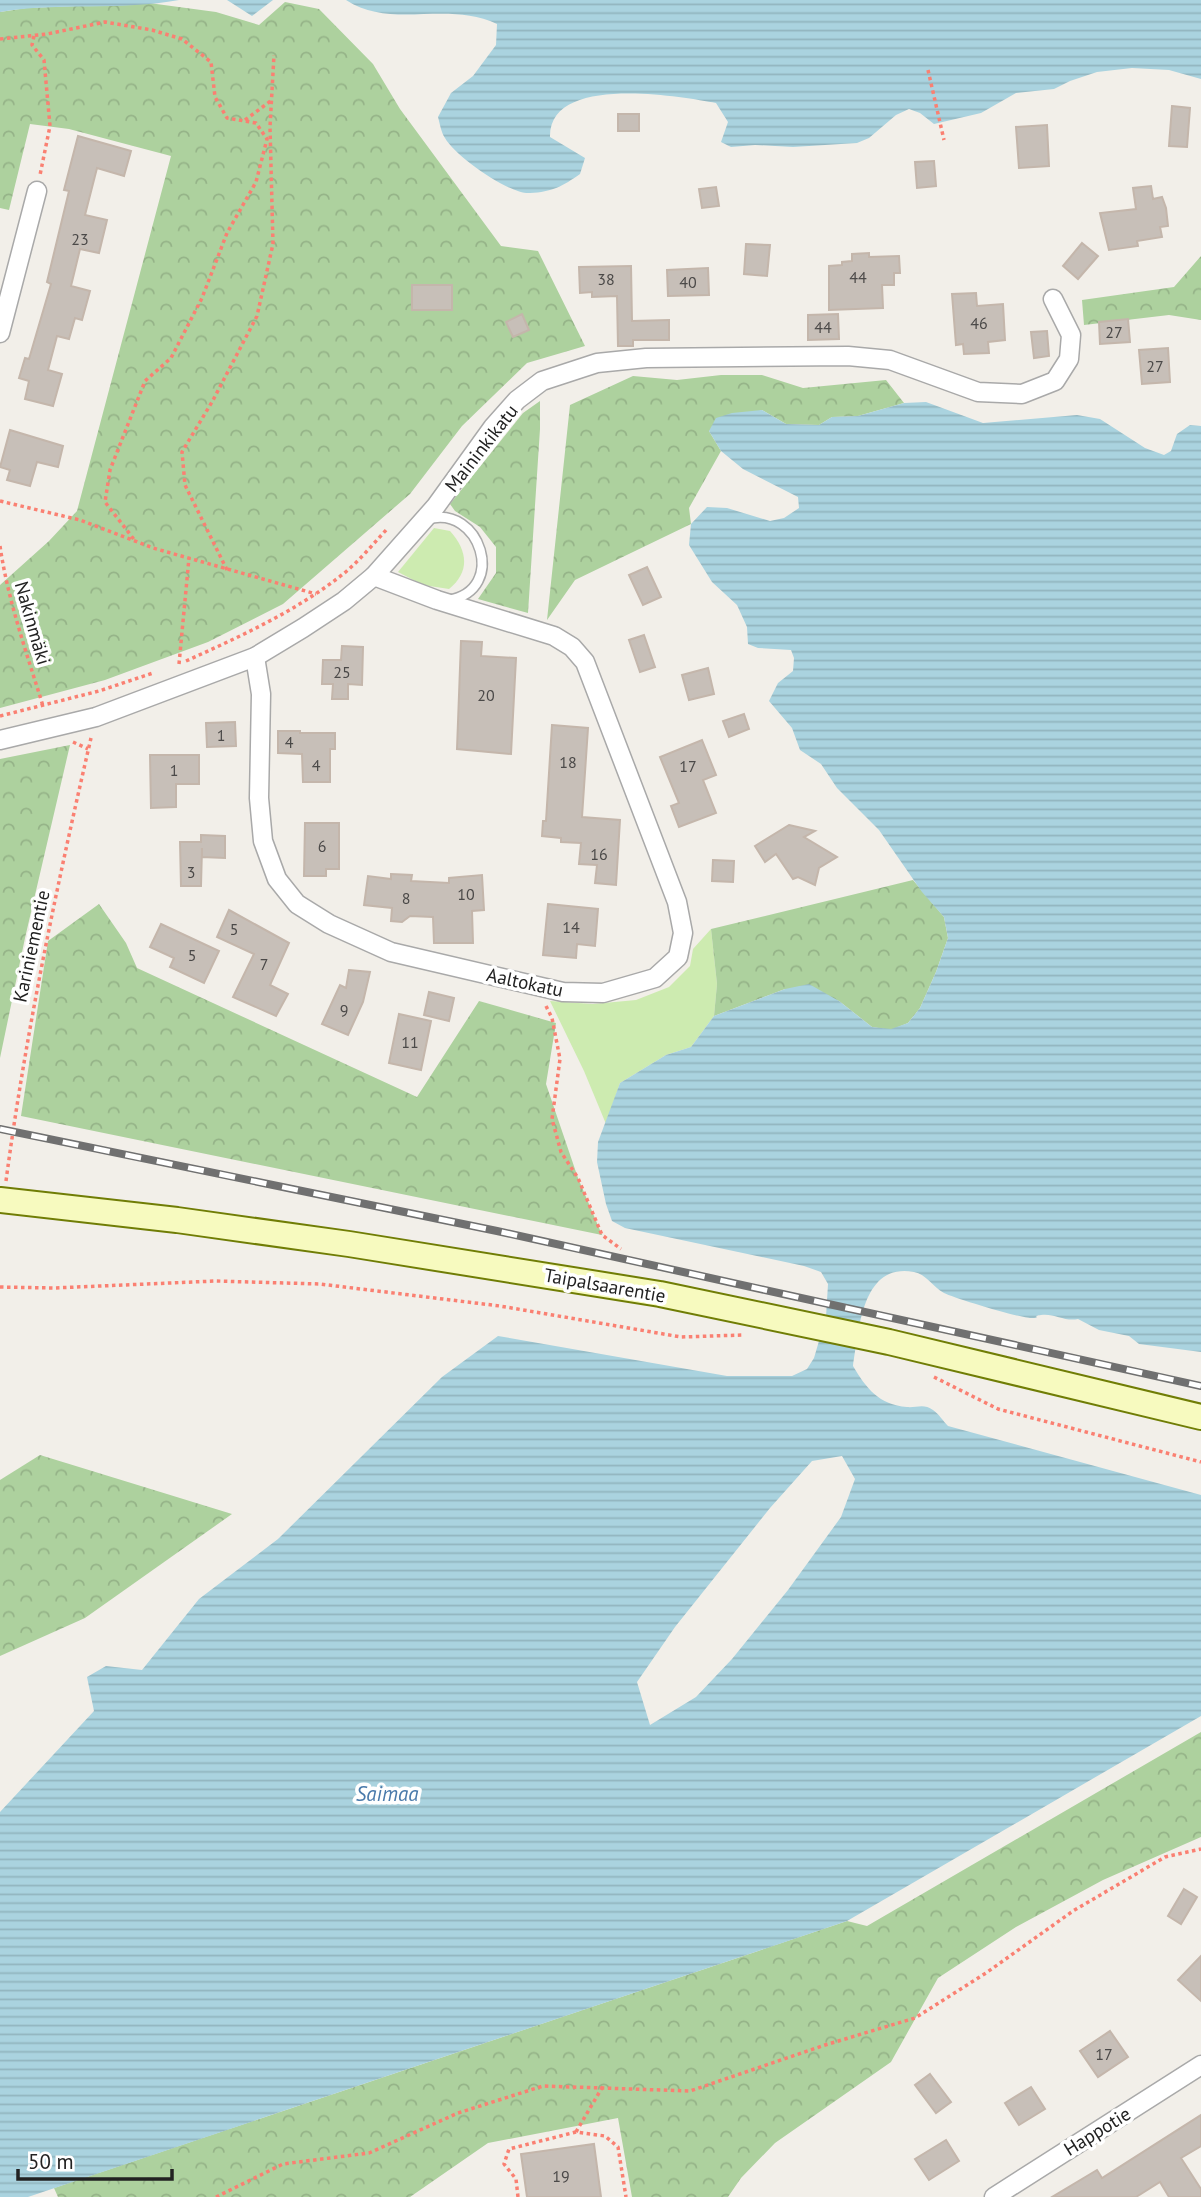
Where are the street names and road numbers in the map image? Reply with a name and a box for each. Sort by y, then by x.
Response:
street label: Maininkikatu [439,399,523,497]
street label: Nakinmäki [10,578,56,668]
street label: Kariniementie [7,888,55,1004]
street label: Aaltokatu [484,962,566,1002]
street label: Taipalsaarentie [542,1263,668,1307]
street label: Happotie [1059,2101,1135,2161]

